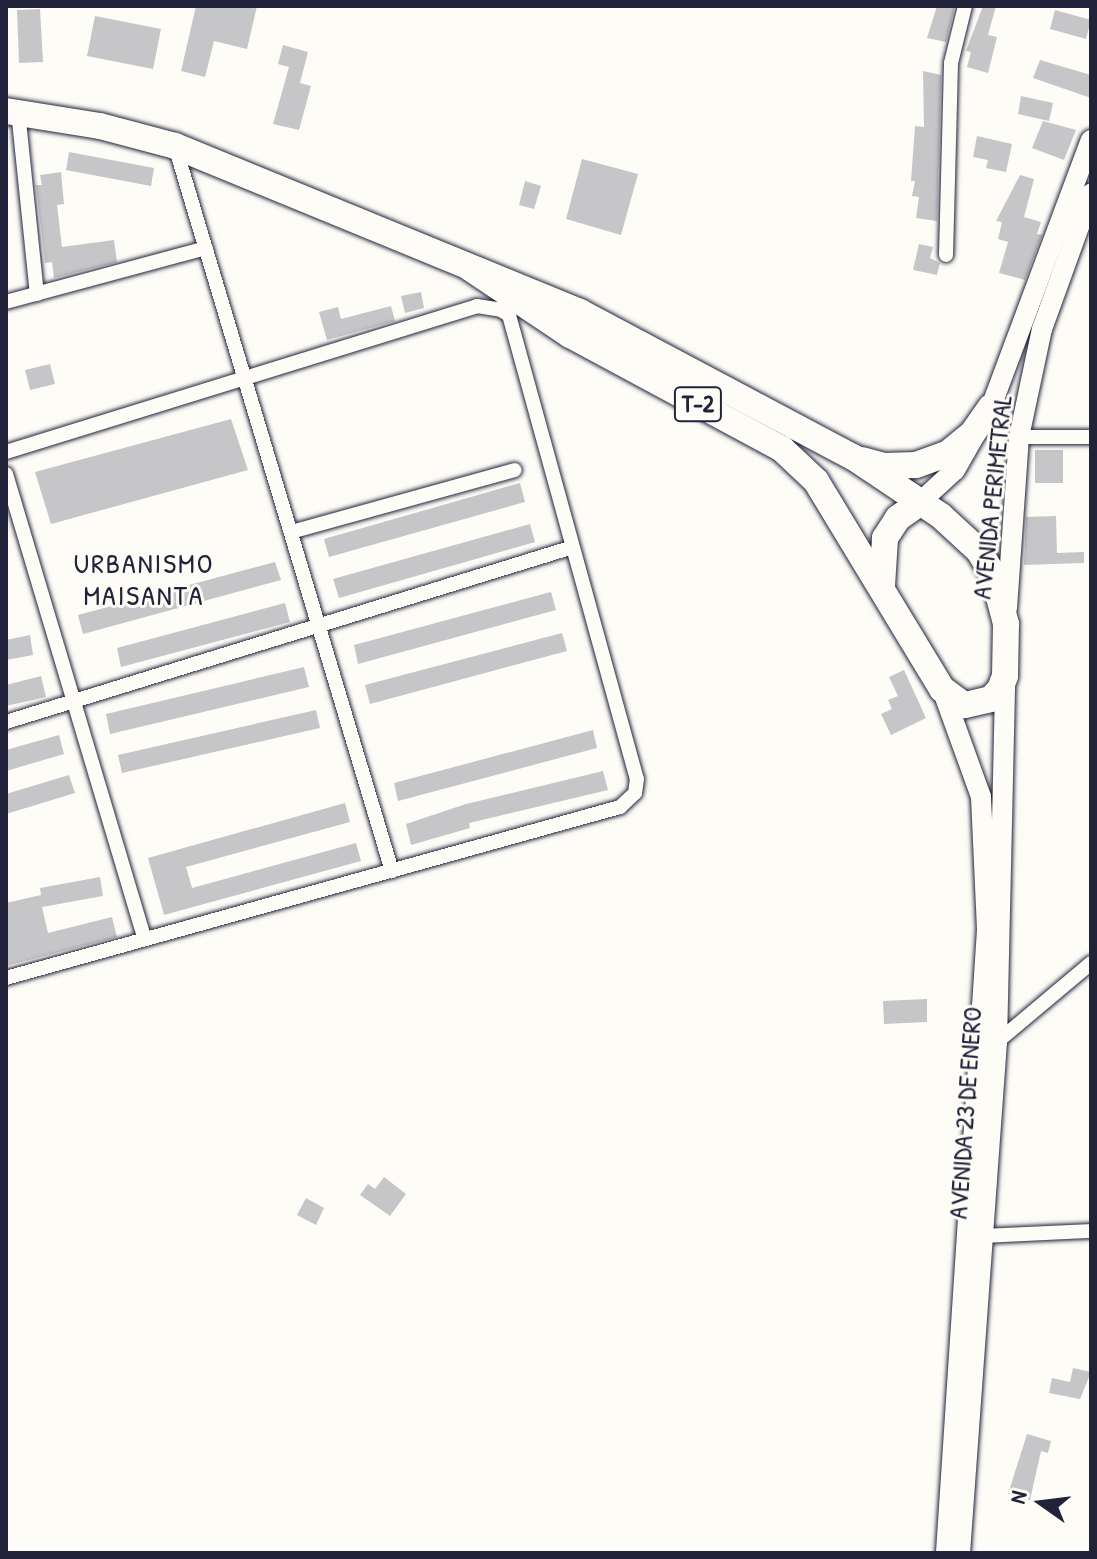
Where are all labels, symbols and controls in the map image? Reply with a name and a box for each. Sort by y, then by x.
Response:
road number: T-2 [672,384,724,424]
street label: AVENIDA PERIMETRAL [966,393,1018,601]
district label: URBANISMO MAISANTA [74,546,214,612]
street label: AVENIDA 23 DE ENERO [942,1006,988,1220]
north arrow [1001,1463,1081,1543]
text: N [1002,1488,1034,1507]

